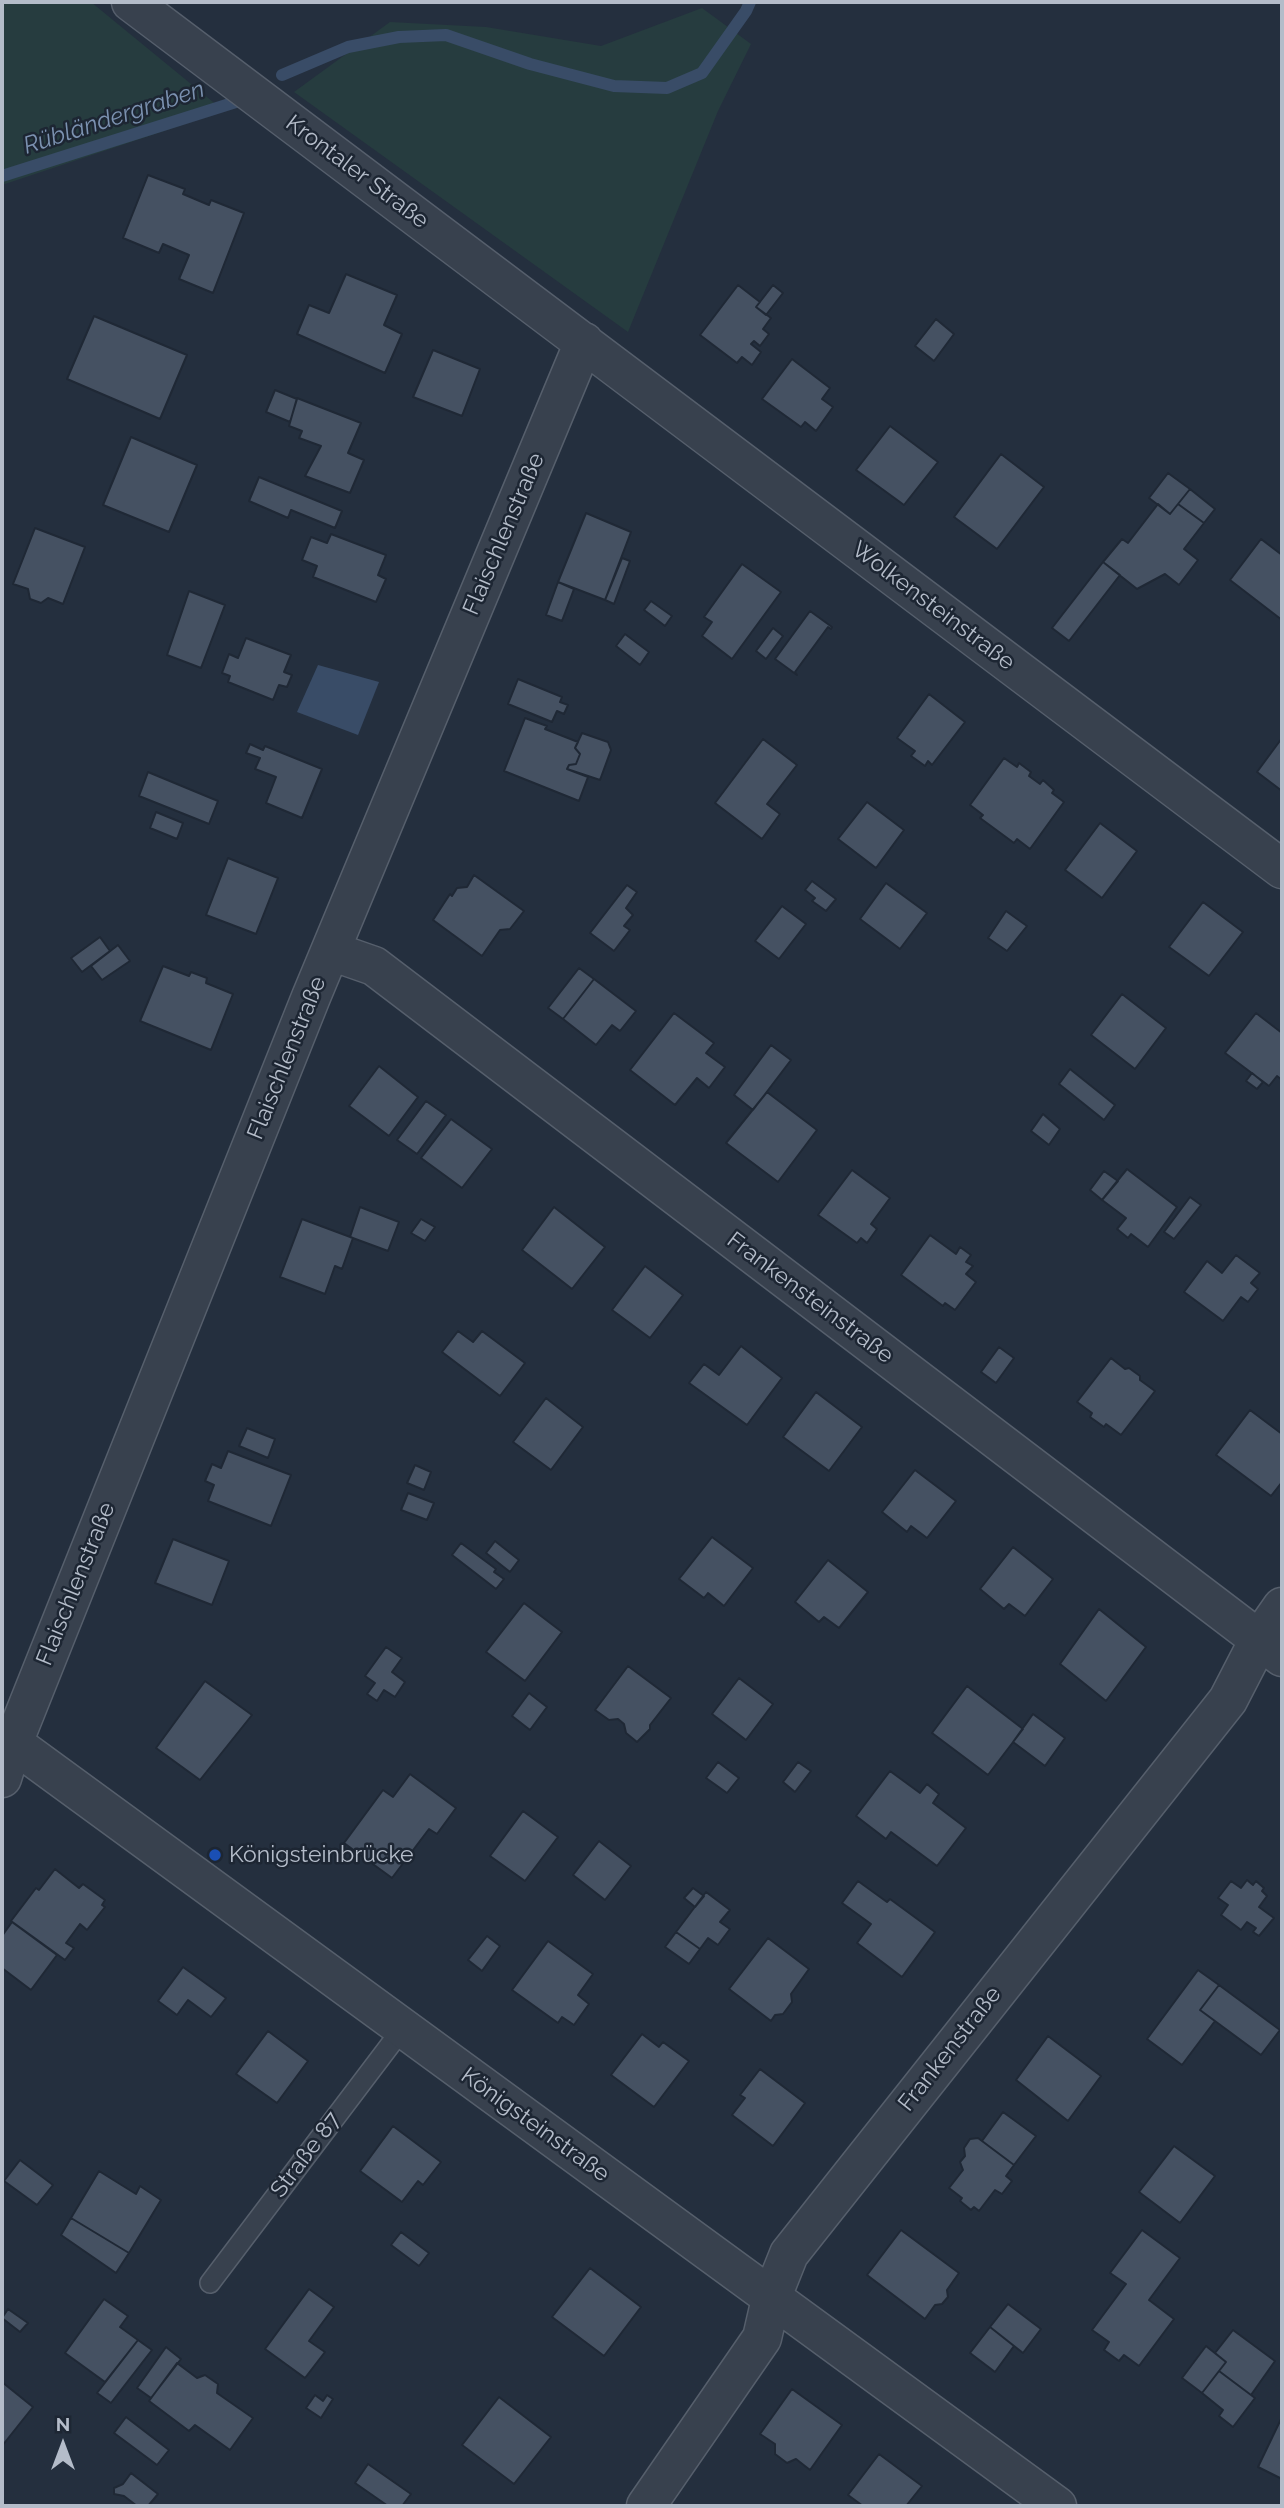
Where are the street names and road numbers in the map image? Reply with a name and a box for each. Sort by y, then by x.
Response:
street label: Krontaler Straße [280,109,434,235]
street label: Flaischlenstraße [457,449,551,619]
street label: Wolkensteinstraße [846,536,1020,676]
street label: Flaischlenstraße [242,973,332,1143]
street label: Frankensteinstraße [721,1226,899,1370]
street label: Flaischlenstraße [31,1499,121,1669]
street label: Frankenstraße [893,1981,1007,2117]
street label: Königsteinstraße [455,2062,615,2188]
street label: Straße 87 [265,2107,347,2203]

